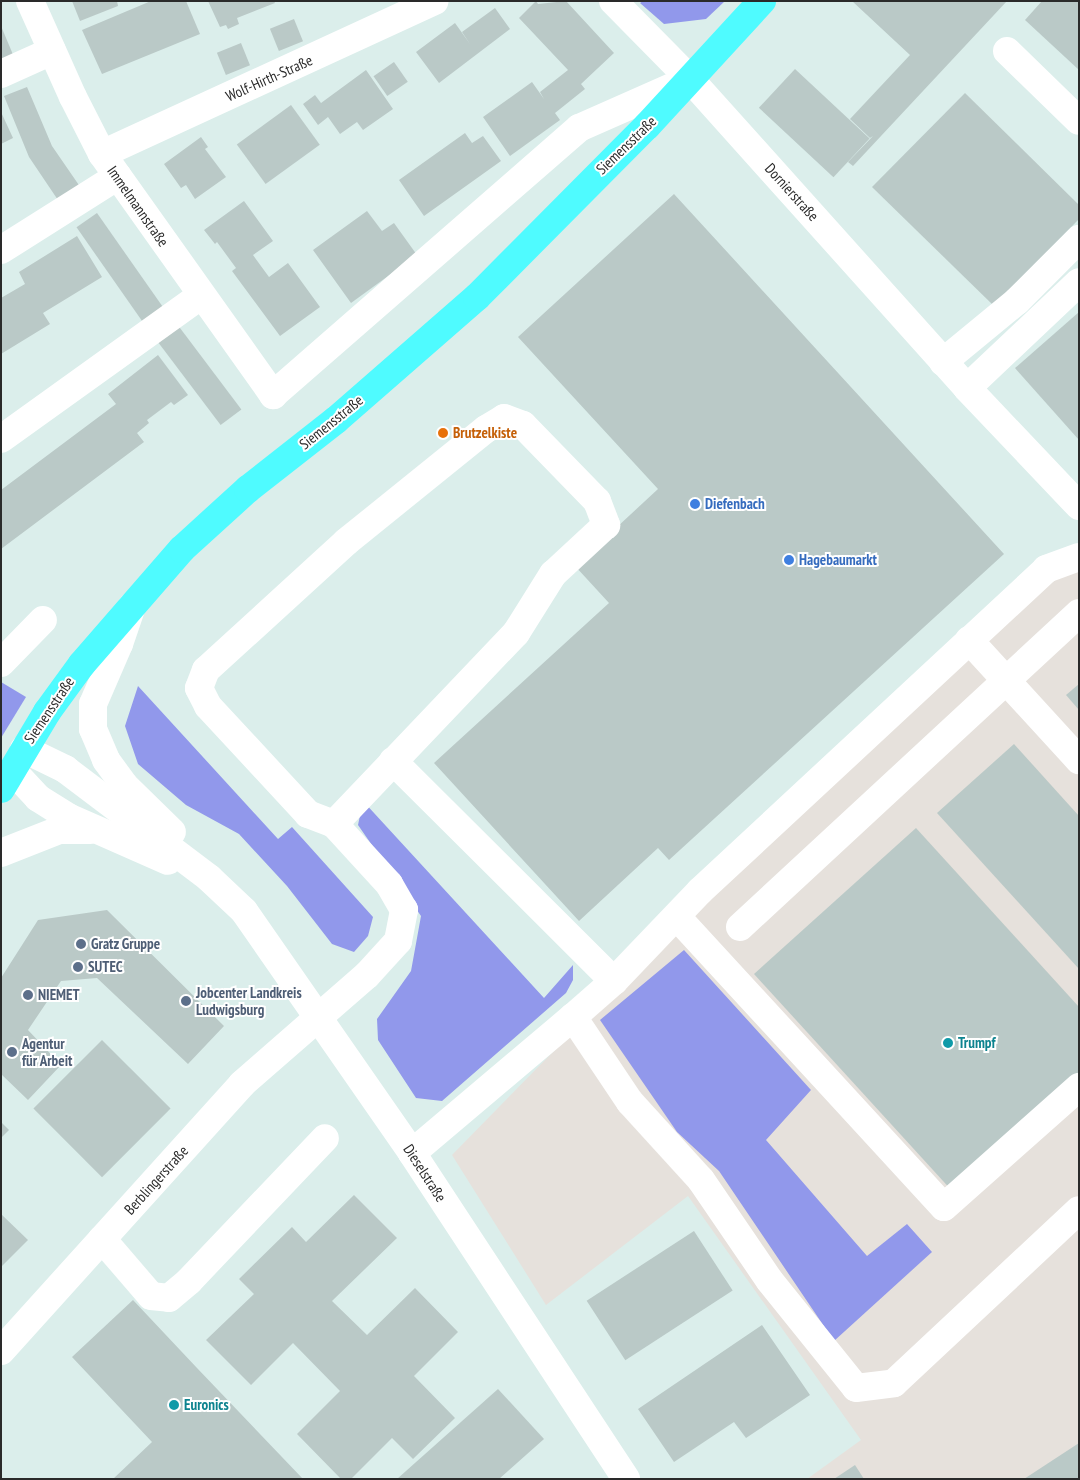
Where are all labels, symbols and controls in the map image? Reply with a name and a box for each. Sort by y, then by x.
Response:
street label: Wolf-Hirth-Straße [223,51,315,105]
street label: Siemensstraße [592,112,660,178]
street label: Dornierstraße [761,159,823,225]
street label: Immelmannstraße [104,162,172,250]
street label: Siemensstraße [296,391,366,453]
place label: Brutzelkiste [453,424,517,442]
marker: Brutzelkiste [437,427,449,439]
place label: Diefenbach [705,495,765,513]
marker: Diefenbach [689,498,701,510]
place label: Hagebaumarkt [799,551,877,569]
marker: Hagebaumarkt [783,554,795,566]
street label: Siemensstraße [20,673,78,747]
place label: Gratz Gruppe [91,935,161,953]
marker: Gratz Gruppe [75,938,87,950]
place label: SUTEC [88,958,123,976]
marker: SUTEC [72,961,84,973]
place label: Jobcenter Landkreis Ludwigsburg [196,983,302,1018]
place label: NIEMET [38,986,80,1004]
marker: NIEMET [22,989,34,1001]
marker: Jobcenter Landkreis Ludwigsburg [180,995,192,1007]
place label: Agentur für Arbeit [22,1034,73,1069]
place label: Trumpf [958,1034,995,1052]
marker: Trumpf [942,1037,954,1049]
marker: Agentur für Arbeit [6,1046,18,1058]
street label: Dieselstraße [400,1141,450,1205]
street label: Berblingerstraße [120,1142,192,1218]
place label: Euronics [184,1396,229,1414]
marker: Euronics [168,1399,180,1411]

